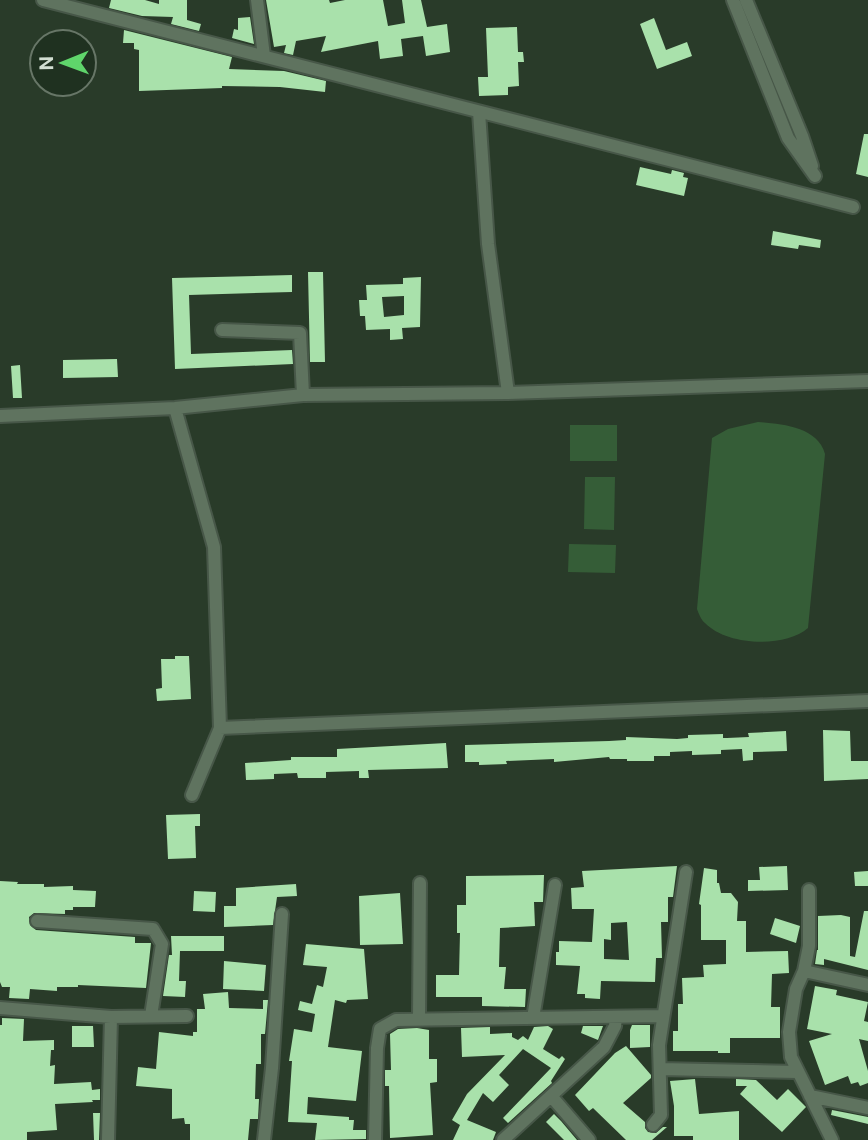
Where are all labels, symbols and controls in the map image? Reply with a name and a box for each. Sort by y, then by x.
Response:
north arrow [28,28,98,98]
text: N [35,56,57,71]

